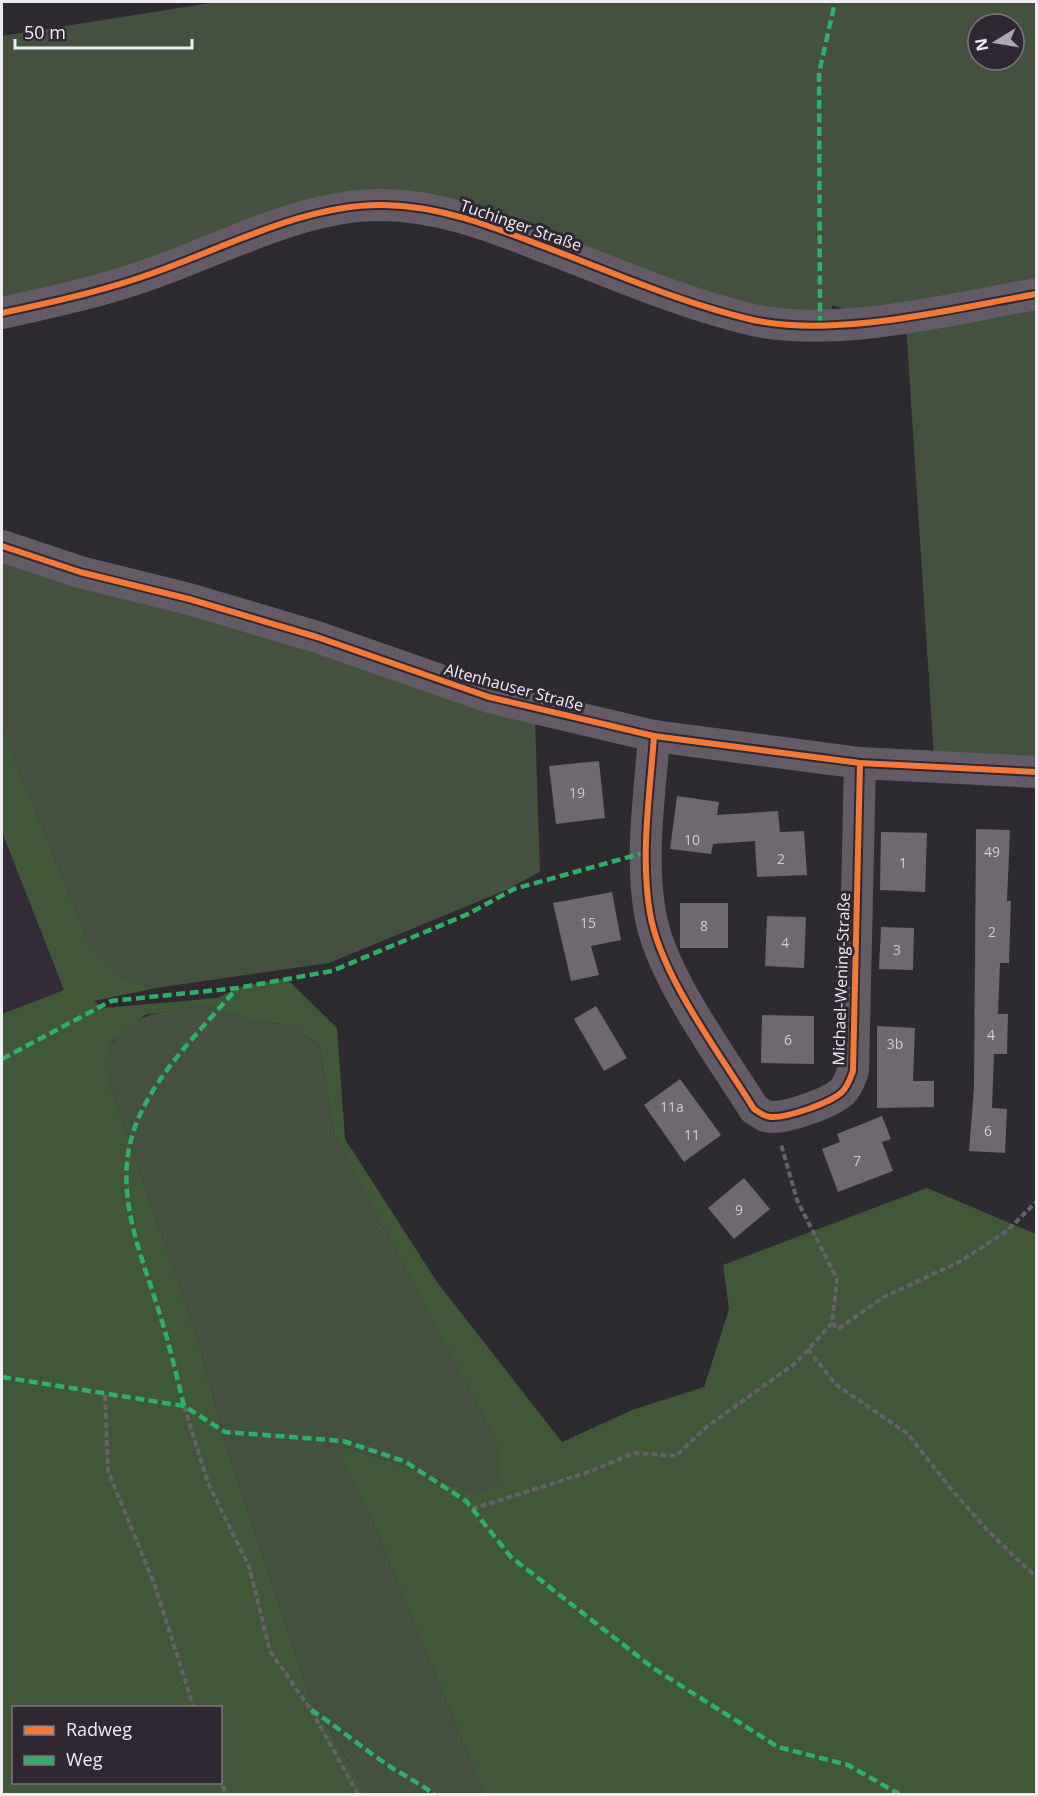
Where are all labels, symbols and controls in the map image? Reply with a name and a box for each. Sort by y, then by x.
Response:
scale bar [15,12,192,50]
north arrow [966,12,1026,72]
text: 50 m [24,20,66,44]
text: N [969,36,993,53]
street label: Tuchinger Straße [457,194,585,256]
street label: Altenhauser Straße [442,658,586,716]
house number: 19 [569,783,585,802]
house number: 10 [684,830,700,849]
house number: 49 [984,842,1000,861]
house number: 2 [777,849,785,868]
house number: 1 [899,853,907,872]
street label: Michael-Wening-Straße [827,892,855,1066]
house number: 15 [580,913,596,932]
house number: 8 [700,916,708,935]
house number: 2 [988,922,996,941]
house number: 4 [781,933,789,952]
house number: 3 [893,940,901,959]
house number: 4 [987,1025,995,1044]
house number: 6 [784,1030,792,1049]
house number: 3b [887,1034,903,1053]
house number: 11a [660,1097,684,1116]
house number: 6 [984,1121,992,1140]
house number: 11 [684,1125,700,1144]
house number: 7 [853,1151,861,1170]
house number: 9 [735,1200,743,1219]
legend [12,1706,222,1784]
text: Radweg [66,1717,132,1741]
text: Weg [66,1747,103,1771]

